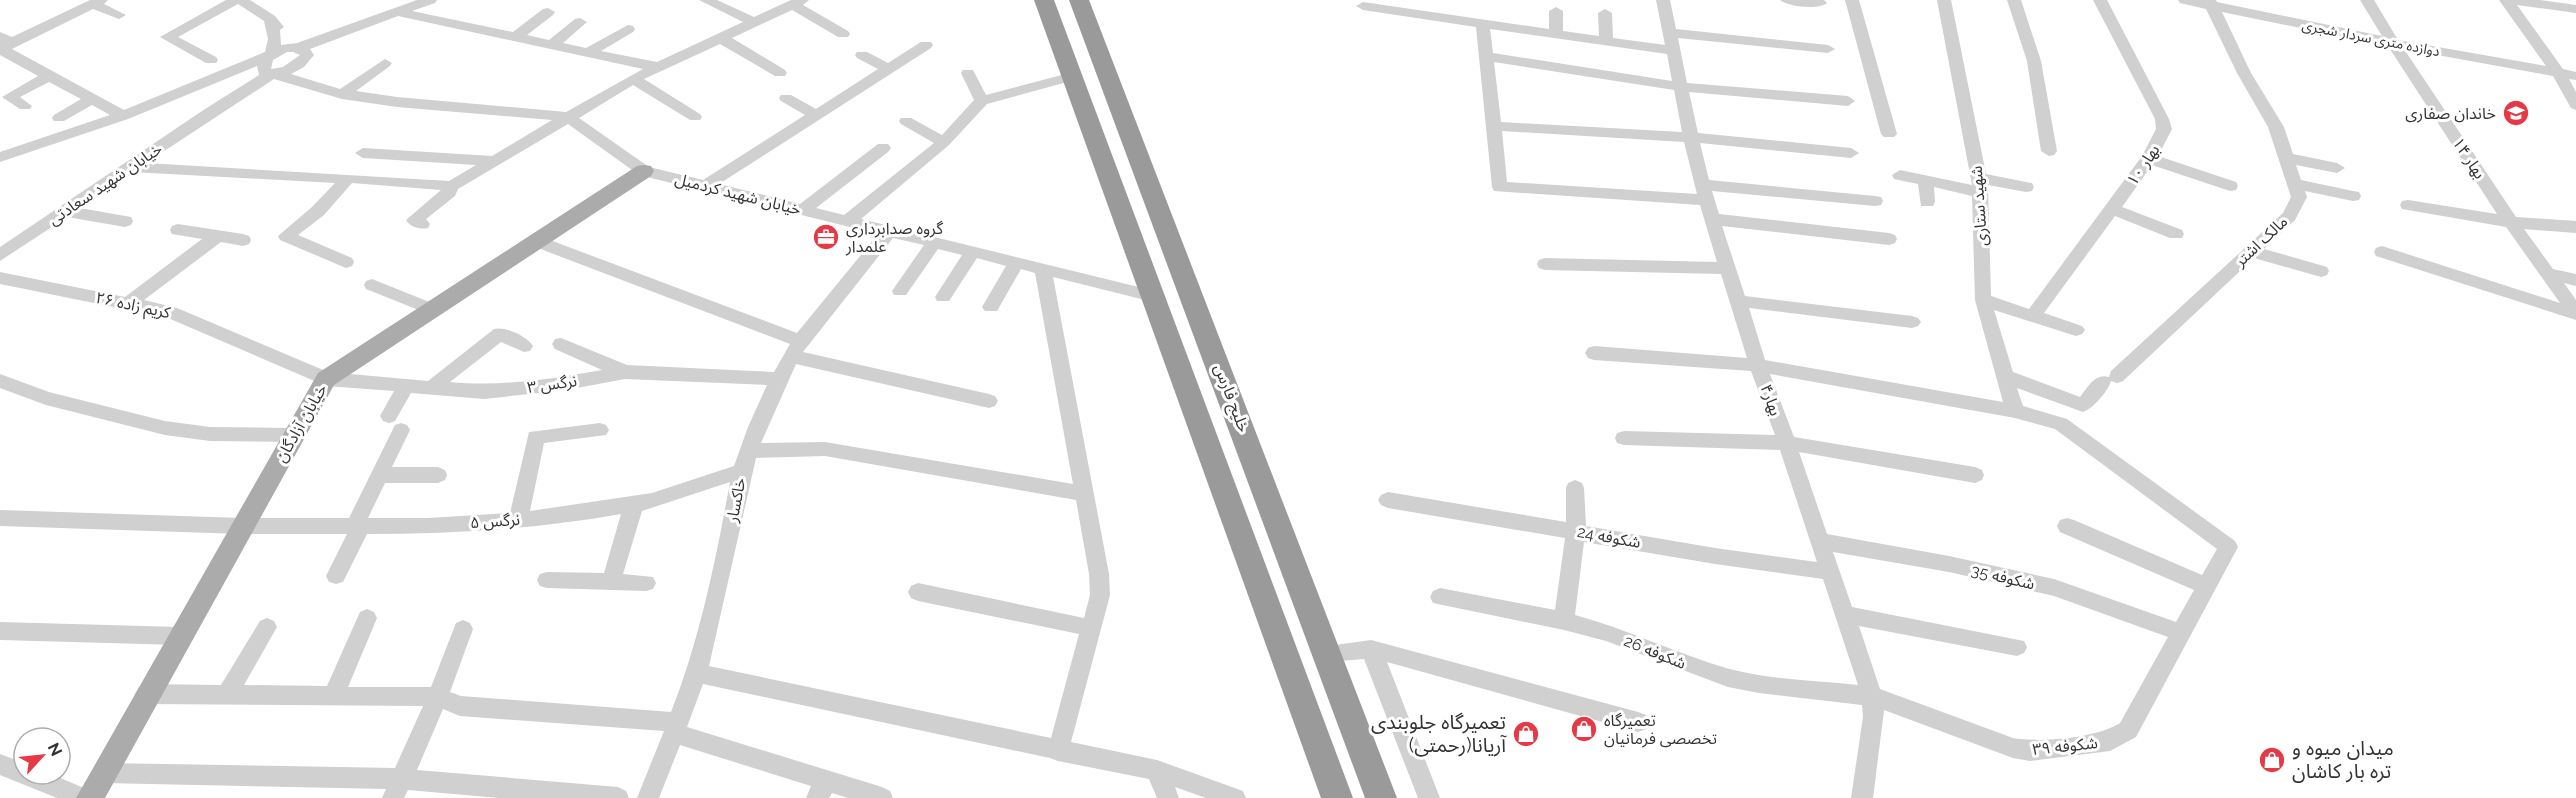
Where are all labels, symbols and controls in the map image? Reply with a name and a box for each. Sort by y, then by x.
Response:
street label: دوازده متری سردار شجری [2300,17,2442,60]
school or university icon: خاندان صفاری [2501,98,2531,128]
place label: خاندان صفاری [2405,104,2496,123]
street label: بهار ۱۴ [2449,134,2489,182]
street label: خیابان شهید سعادتی [45,139,165,229]
street label: بهار ۱۰ [2122,141,2164,189]
street label: شهید ستاری [1967,165,1991,247]
street label: خیابان شهید کردمیل [673,169,803,219]
street label: مالک اشتر [2230,212,2291,271]
place label: گروه صدابرداری علمدار [845,219,943,256]
office icon: گروه صدابرداری علمدار [811,222,841,252]
street label: کریم زاده ۲۶ [93,288,173,325]
street label: خلیج فارس [1208,361,1254,436]
street label: نرگس ۳ [526,371,578,397]
street label: خیابان آزادگان [271,381,331,465]
street label: بهار۴ [1757,382,1785,418]
street label: خاکسار [722,476,750,525]
street label: نرگس ۵ [469,510,521,532]
street label: شکوفه 24 [1576,522,1642,552]
street label: شکوفه 35 [1969,560,2037,594]
street label: شکوفه 26 [1621,631,1689,673]
place label: تعمیرگاه جلوبندی آریانا(رحمتی) [1371,710,1507,757]
place label: تعمیرگاه تخصصی فرمانیان [1604,711,1717,748]
shop icon: تعمیرگاه تخصصی فرمانیان [1569,714,1599,744]
shop icon: تعمیرگاه جلوبندی آریانا(رحمتی) [1511,719,1541,749]
north arrow [12,726,72,786]
street label: شکوفه ۳۹ [2031,733,2099,759]
place label: میدان میوه و تره بار کاشان [2292,736,2394,783]
text: N [44,740,66,759]
shop icon: میدان میوه و تره بار کاشان [2257,745,2287,775]

